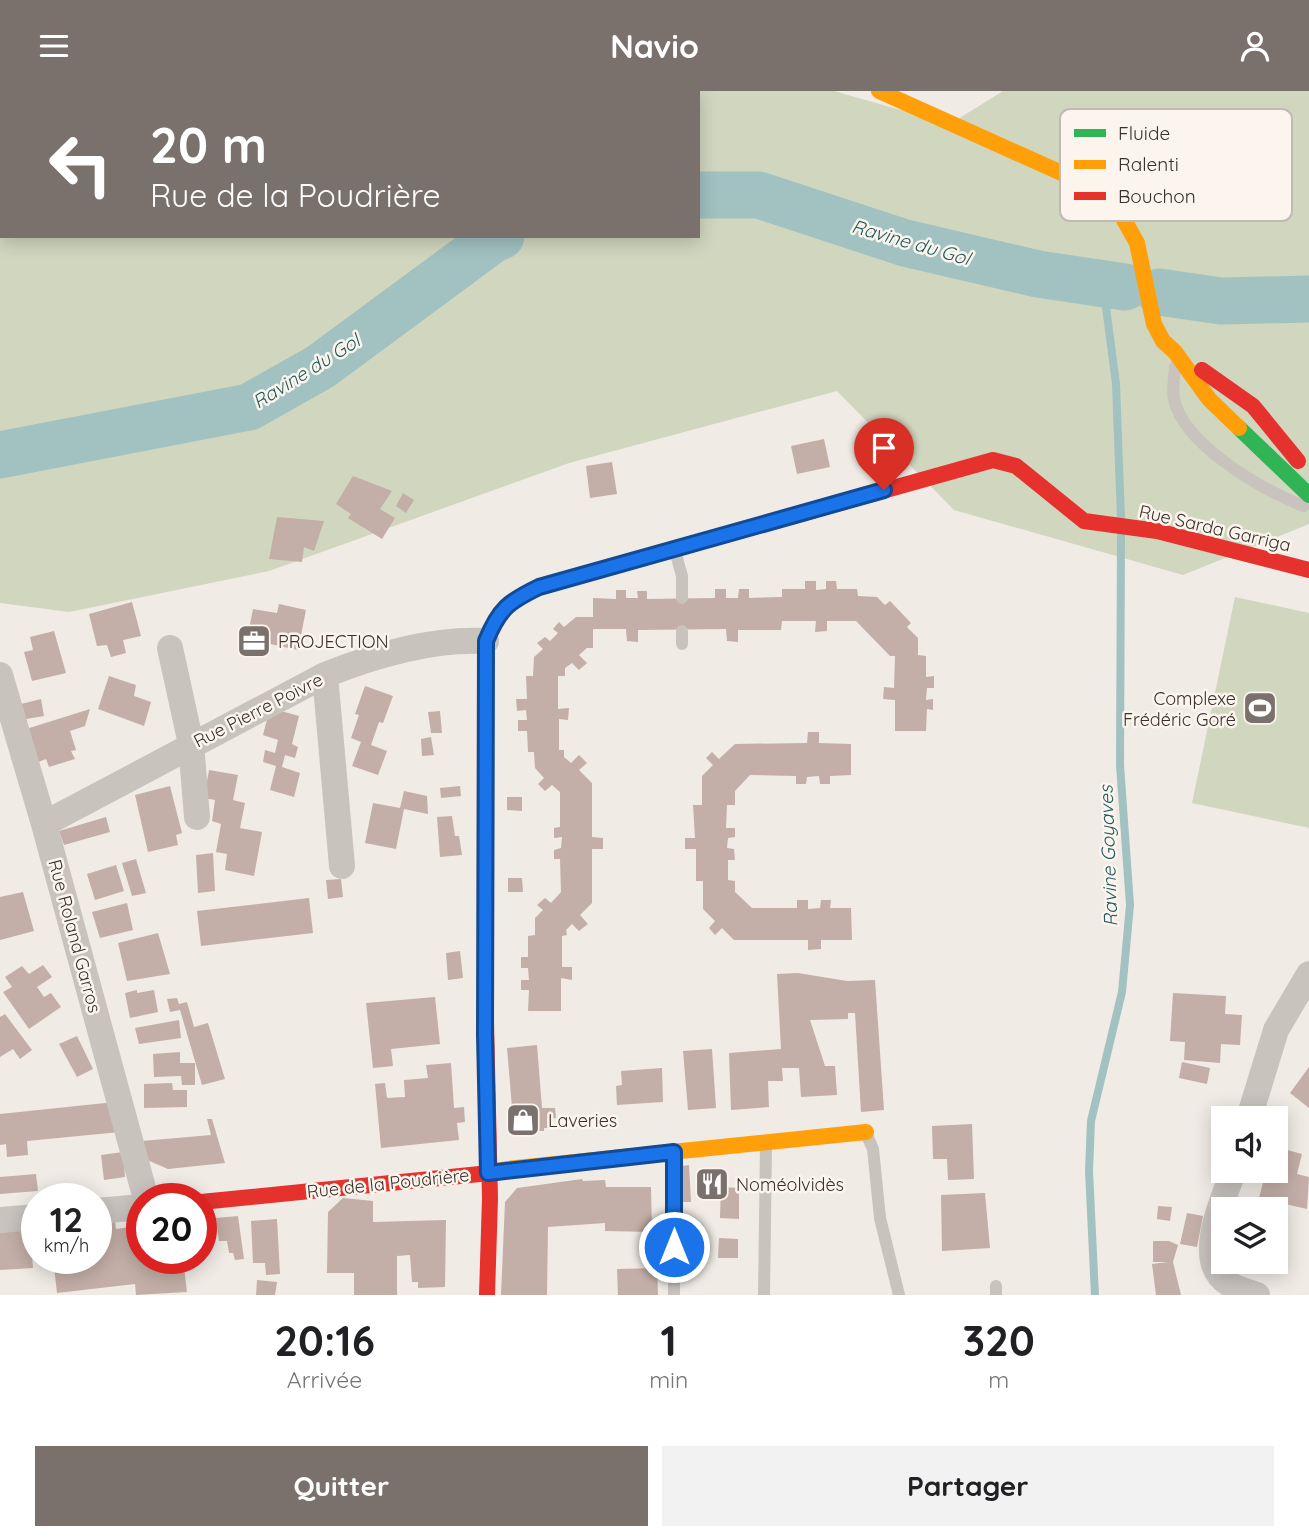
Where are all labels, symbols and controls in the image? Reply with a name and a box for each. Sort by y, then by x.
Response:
text: Navio [610,26,699,66]
icon: menu [35,27,73,65]
icon: person [1236,27,1274,65]
legend [1060,109,1292,221]
text: 20 m [150,114,267,175]
icon: left [35,119,126,210]
text: Fluide [1118,121,1170,145]
text: Ralenti [1118,152,1179,176]
text: Rue de la Poudrière [150,175,440,215]
text: Bouchon [1118,184,1196,208]
water label: Ravine du Gol [849,214,975,271]
water label: Ravine du Gol [248,327,366,413]
pin [854,418,914,490]
icon: arrive [865,429,903,467]
street label: Rue Sarda Garriga [1137,499,1293,557]
office icon: PROJECTION [235,622,273,660]
place label: PROJECTION [278,630,389,653]
street label: Rue Pierre Poivre [190,668,326,752]
place label: Complexe Frédéric Goré [1123,687,1236,731]
sports icon: Complexe Frédéric Goré [1241,689,1279,727]
water label: Ravine Goyaves [1094,784,1122,927]
street label: Rue Roland Garros [43,857,107,1015]
shop icon: Laveries [504,1101,542,1139]
map controls [1211,1106,1288,1274]
button: sound [1211,1106,1288,1183]
place label: Laveries [548,1109,617,1132]
street label: Rue de la Poudrière [306,1163,470,1203]
restaurant icon: Noméolvidès [693,1165,731,1203]
place label: Noméolvidès [736,1173,844,1196]
speed limit sign: 20 [126,1183,217,1274]
text: 12 [50,1197,83,1241]
button: layers [1211,1197,1288,1274]
position arrow [637,1210,711,1284]
text: km/h [44,1234,89,1257]
text: 20:16 [274,1314,375,1367]
text: 1 [661,1314,677,1367]
text: 320 [963,1314,1035,1367]
text: Arrivée [287,1365,362,1394]
text: min [649,1365,688,1394]
text: m [988,1365,1009,1394]
button: Quitter [35,1446,648,1526]
button: Partager [662,1446,1274,1526]

